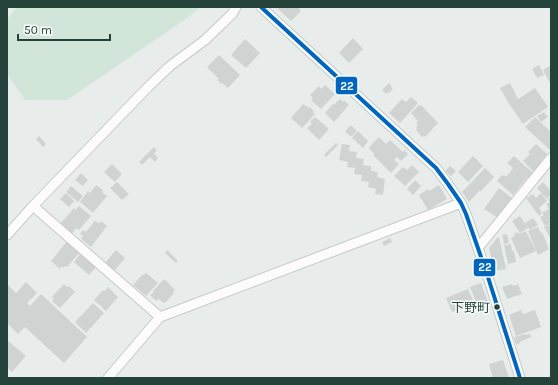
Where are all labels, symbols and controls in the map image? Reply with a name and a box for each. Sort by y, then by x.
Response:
scale bar [18,16,110,42]
text: 50 m [24,23,52,37]
line badge: 22 [335,76,358,95]
text: 22 [340,80,354,93]
line badge: 22 [473,258,496,277]
text: 22 [478,261,492,274]
place label: 下野町 [451,300,490,315]
marker: 下野町 [492,302,502,312]

